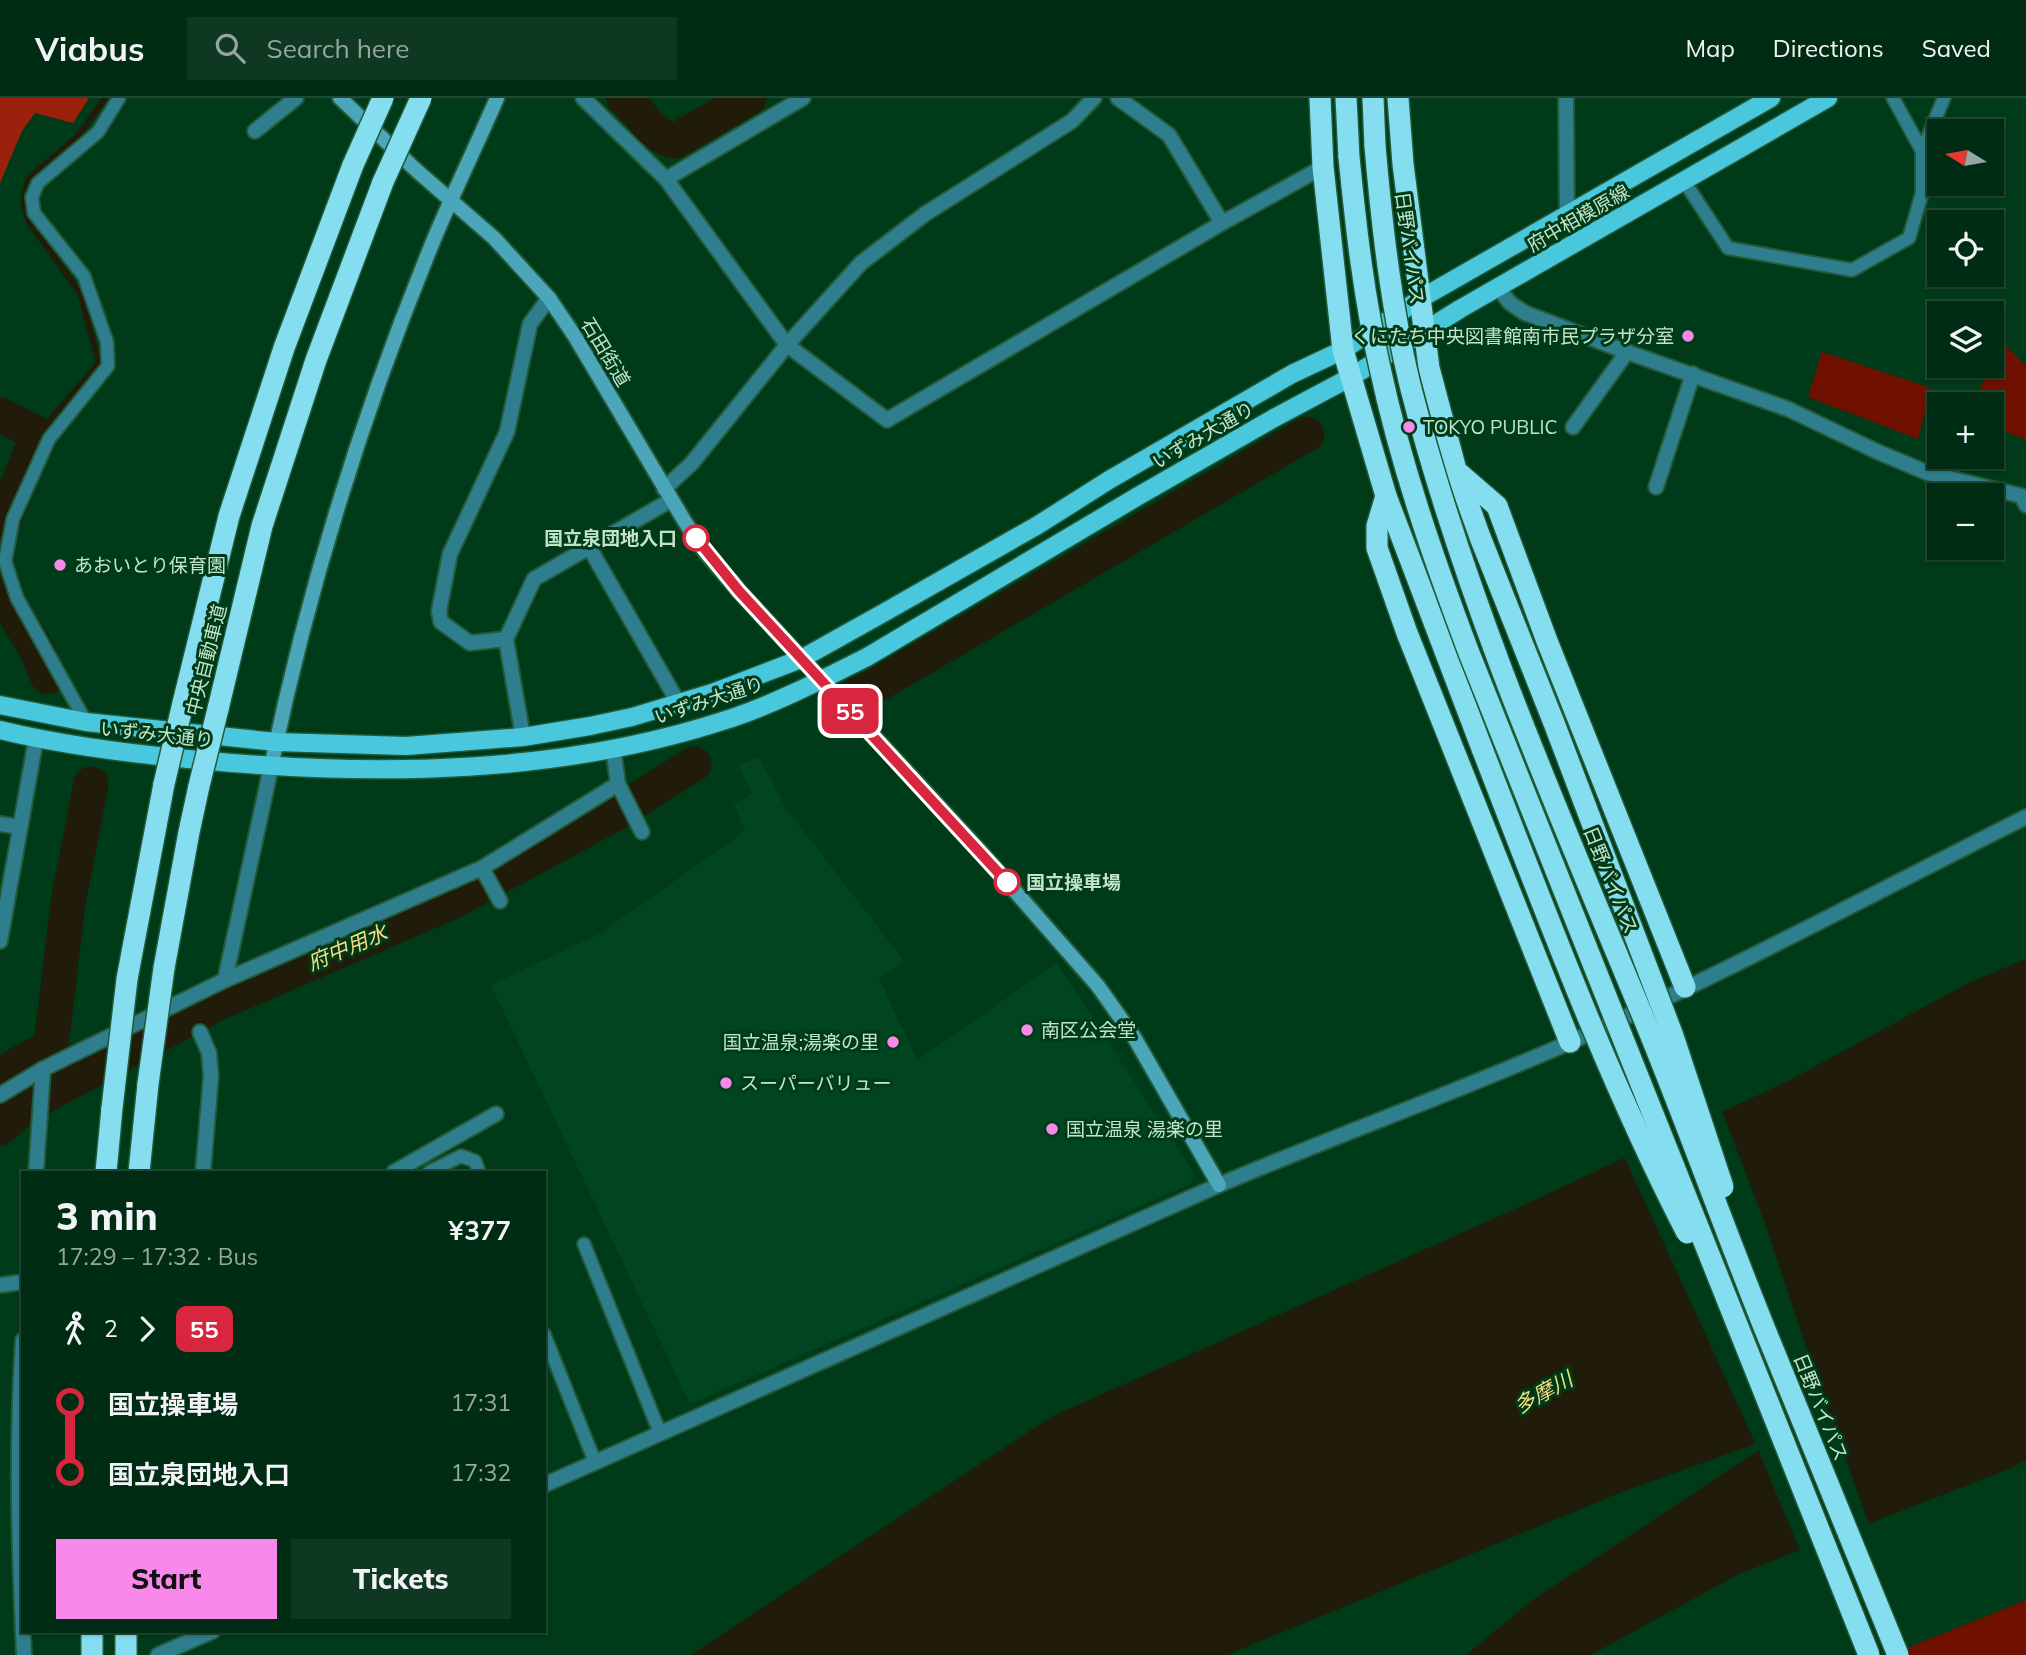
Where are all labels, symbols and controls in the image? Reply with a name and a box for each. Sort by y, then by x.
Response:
search box [187,17,677,80]
text: Viabus [35,28,145,69]
icon: search [211,29,249,67]
text: Search here [267,32,409,65]
text: Map [1685,33,1735,63]
text: Directions [1773,33,1884,63]
text: Saved [1922,33,1991,63]
north arrow [1927,119,2004,196]
map controls [1927,119,2004,560]
street label: 府中相模原線 [1523,179,1633,257]
street label: 日野バイパス [1390,190,1430,306]
button: locate [1927,210,2004,287]
button: layers [1927,301,2004,378]
street label: 石田街道 [576,313,636,391]
place label: くにたち中央図書館南市民プラザ分室 [1351,324,1674,348]
marker: くにたち中央図書館南市民プラザ分室 [1680,328,1696,344]
button: + [1927,392,2004,469]
street label: いずみ大通り [1148,396,1258,474]
place label: TOKYO PUBLIC [1423,415,1558,439]
marker: TOKYO PUBLIC [1401,419,1417,435]
button: − [1927,483,2004,560]
marker: 国立泉団地入口 [683,525,709,551]
place label: 国立泉団地入口 [544,526,677,550]
place label: あおいとり保育園 [74,553,226,577]
marker: あおいとり保育園 [52,557,68,573]
street label: 中央自動車道 [181,602,231,718]
street label: いずみ大通り [651,671,767,729]
line badge: 55 [818,688,882,734]
text: 55 [836,696,864,726]
street label: いずみ大通り [99,716,215,752]
street label: 日野バイパス [1579,823,1643,937]
marker: 国立操車場 [994,869,1020,895]
place label: 国立操車場 [1026,870,1121,894]
water label: 府中用水 [303,918,393,975]
place label: 南区公会堂 [1041,1018,1136,1042]
marker: 南区公会堂 [1019,1022,1035,1038]
place label: 国立温泉;湯楽の里 [723,1030,879,1054]
marker: 国立温泉;湯楽の里 [885,1034,901,1050]
place label: スーパーバリュー [740,1071,892,1095]
marker: スーパーバリュー [718,1075,734,1091]
place label: 国立温泉 湯楽の里 [1066,1117,1223,1141]
marker: 国立温泉 湯楽の里 [1044,1121,1060,1137]
text: 3 min [56,1192,158,1240]
text: ¥377 [449,1214,511,1247]
text: 17:29 – 17:32 · Bus [56,1242,258,1271]
icon: walk [56,1310,94,1348]
icon: forward [128,1310,166,1348]
text: 2 [104,1314,118,1343]
text: 55 [190,1314,219,1344]
street label: 日野バイパス [1789,1350,1853,1464]
water label: 多摩川 [1509,1364,1579,1419]
text: 国立操車場 [108,1388,238,1421]
text: 17:31 [451,1388,511,1417]
text: 国立泉団地入口 [108,1458,290,1491]
text: 17:32 [451,1458,511,1487]
button: Start [56,1539,277,1619]
button: Tickets [291,1539,511,1619]

